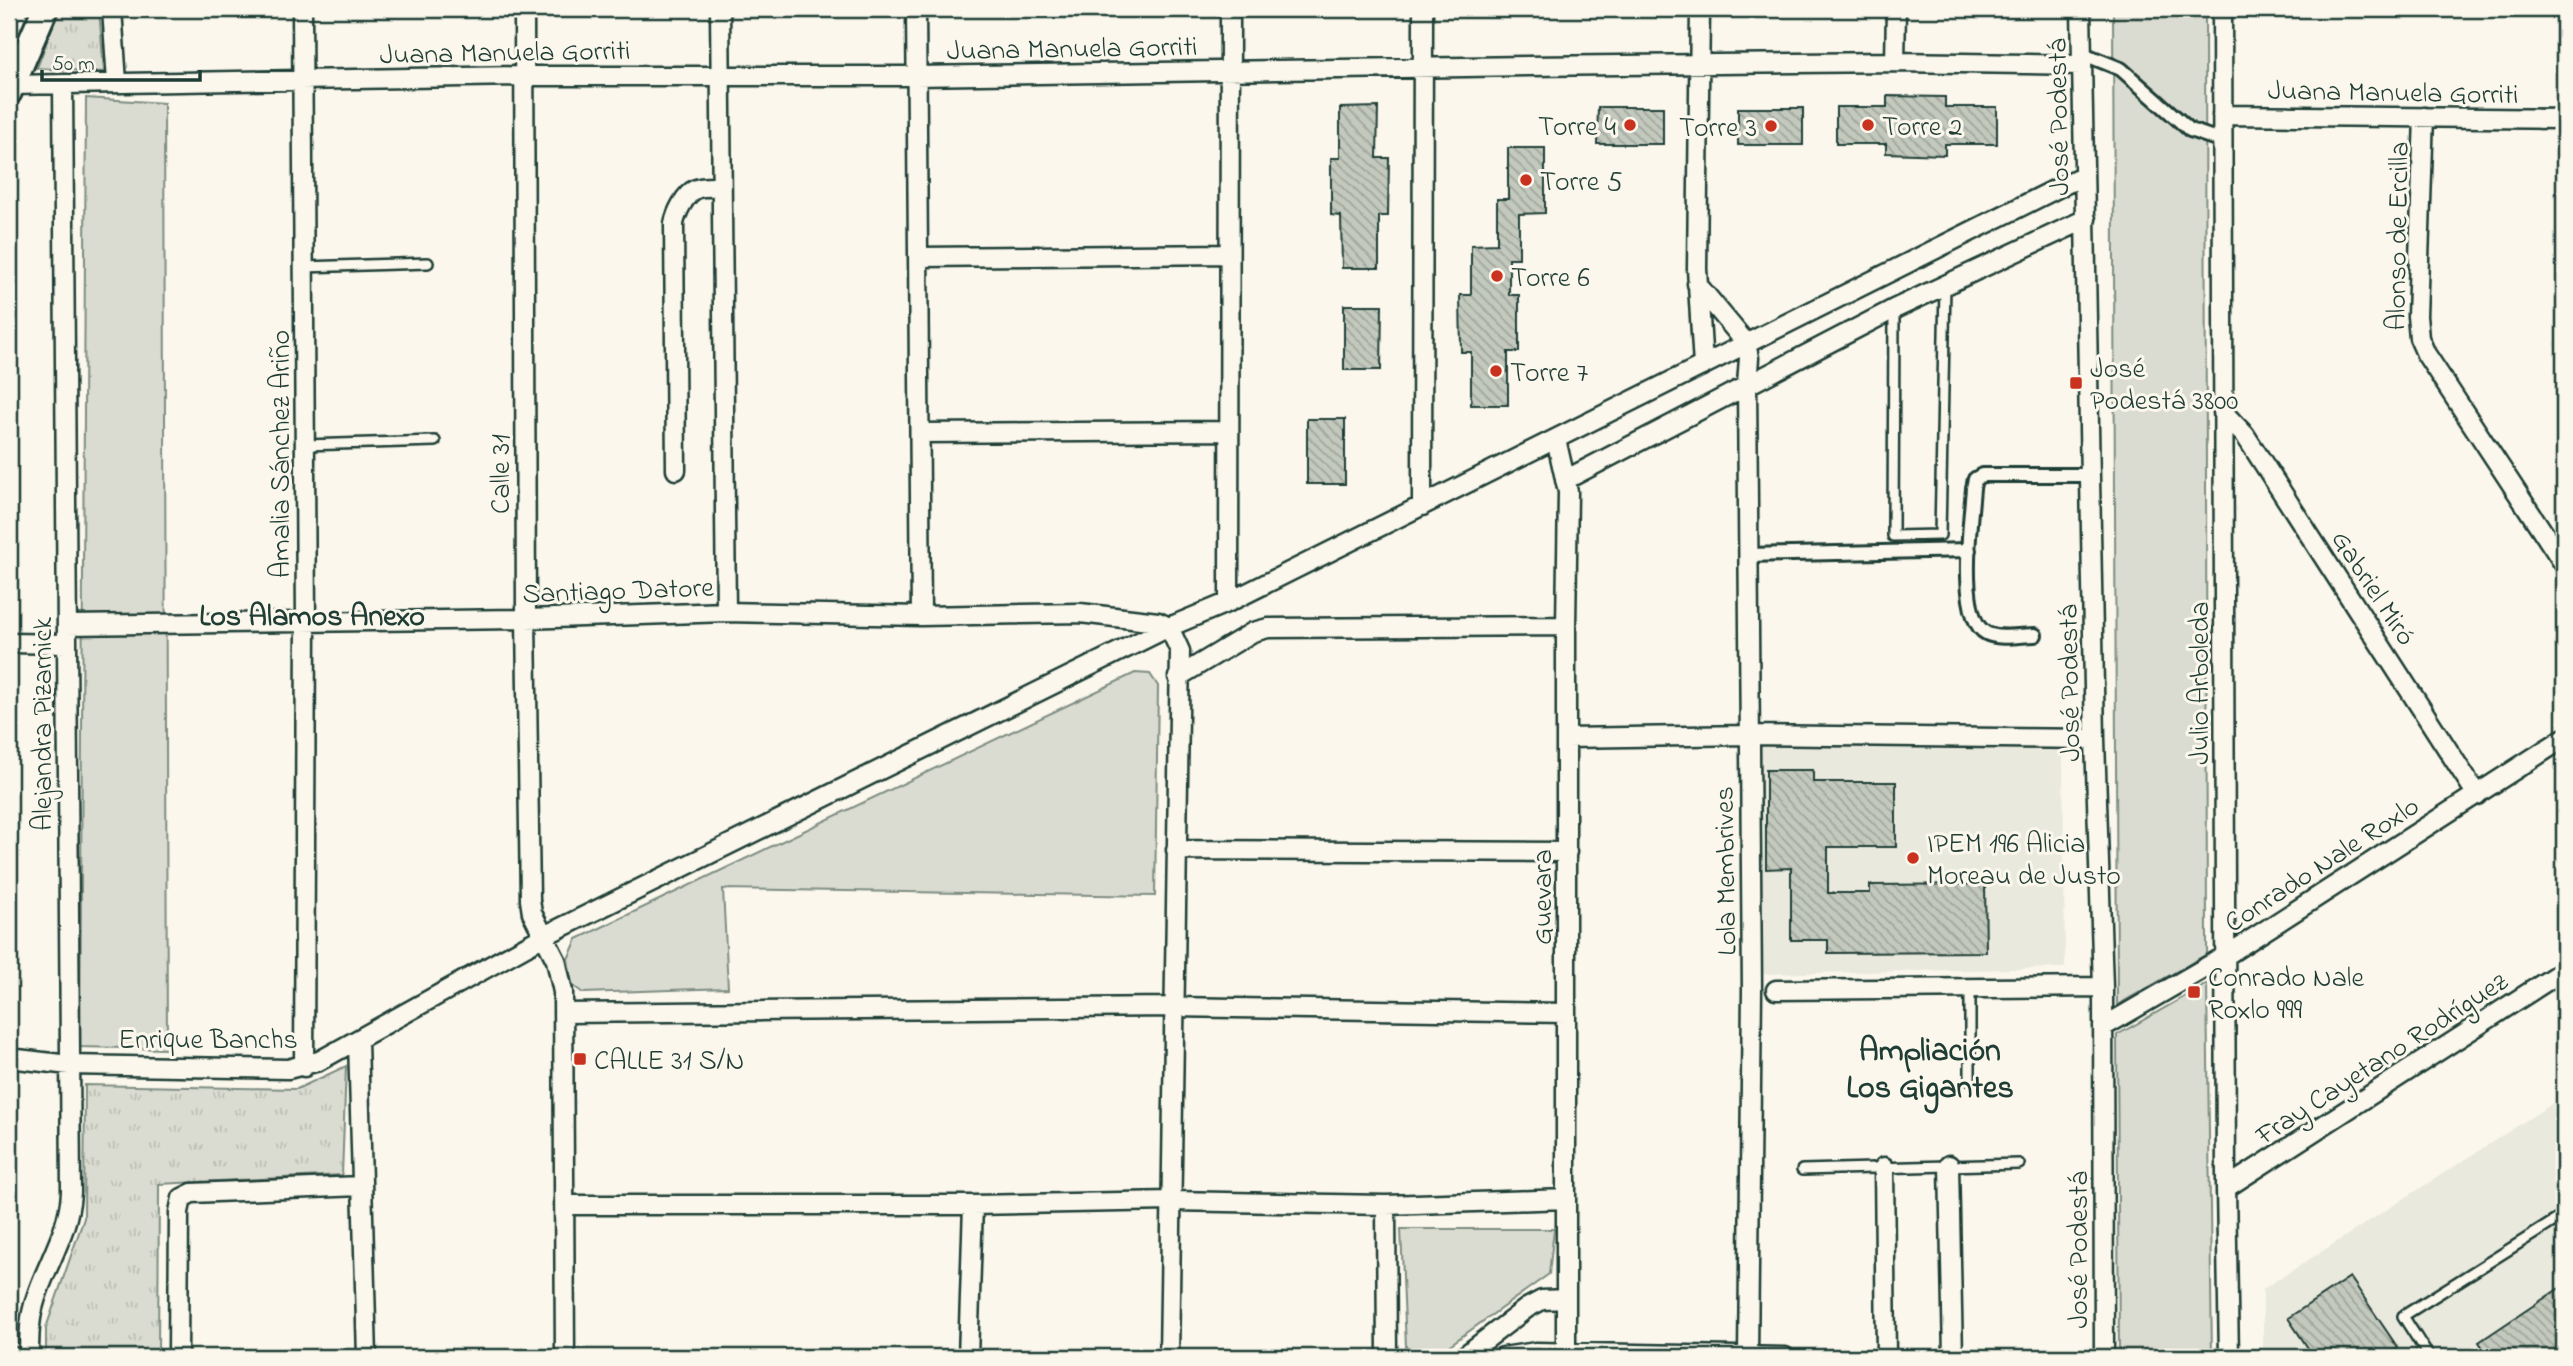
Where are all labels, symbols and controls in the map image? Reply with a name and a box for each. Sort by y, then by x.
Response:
street label: Juana Manuela Gorriti [946,28,1198,73]
street label: Juana Manuela Gorriti [379,32,631,77]
scale bar [42,38,200,82]
street label: José Podestá [2039,38,2082,196]
text: 50 m [52,50,95,80]
street label: Juana Manuela Gorriti [2267,72,2519,117]
place label: Torre 4 [1538,108,1616,149]
place label: Torre 2 [1882,108,1962,149]
place label: Torre 3 [1679,109,1757,150]
marker: Torre 4 [1622,117,1638,133]
marker: Torre 2 [1860,117,1876,133]
marker: Torre 3 [1763,118,1779,134]
street label: Alonso de Ercilla [2377,141,2422,331]
place label: Torre 5 [1540,163,1622,204]
marker: Torre 5 [1518,172,1534,188]
place label: Torre 6 [1511,259,1590,300]
marker: Torre 6 [1489,268,1505,284]
street label: Amalia Sánchez Ariño [262,330,303,578]
place label: José Podestá 3800 [2090,350,2238,423]
place label: Torre 7 [1510,354,1588,395]
marker: Torre 7 [1488,363,1504,379]
marker: José Podestá 3800 [2068,375,2084,391]
street label: Calle 31 [482,434,523,514]
street label: Gabriel Miró [2319,523,2425,655]
street label: Santiago Datore [522,569,715,616]
district label: Los Alamos Anexo [199,596,425,640]
street label: Julio Arboleda [2181,601,2222,765]
street label: José Podestá [2050,604,2093,762]
street label: Alejandra Pizarnick [24,616,65,831]
street label: Lola Membrives [1706,786,1749,956]
street label: Conrado Nale Roxlo [2217,787,2428,944]
place label: IPEM 196 Alicia Moreau de Justo [1927,825,2121,898]
street label: Guevara [1524,849,1565,945]
marker: IPEM 196 Alicia Moreau de Justo [1905,850,1921,866]
place label: Conrado Nale Roxlo 999 [2208,959,2365,1032]
street label: Fray Cayetano Rodríguez [2248,963,2517,1157]
marker: Conrado Nale Roxlo 999 [2186,984,2202,1000]
street label: Enrique Banchs [118,1021,298,1062]
district label: Ampliación Los Gigantes [1846,1029,2014,1114]
place label: CALLE 31 S/N [594,1042,744,1083]
marker: CALLE 31 S/N [572,1051,588,1067]
street label: José Podestá [2060,1171,2101,1329]

